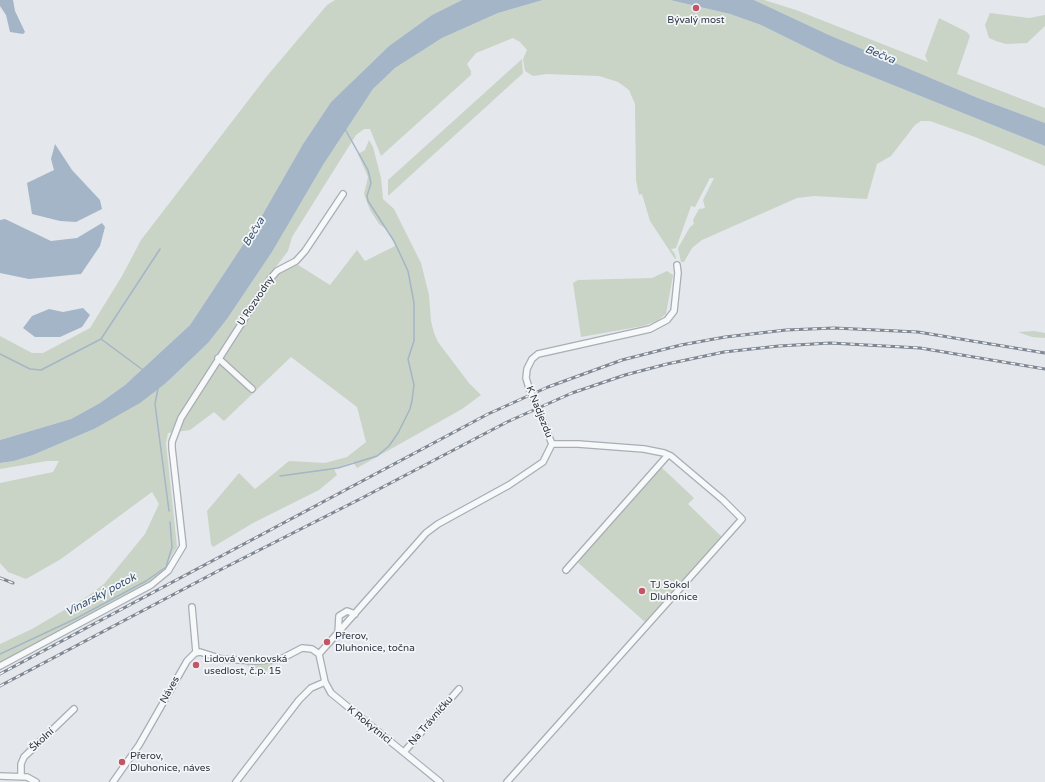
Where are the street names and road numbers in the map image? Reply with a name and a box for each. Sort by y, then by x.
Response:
street label: U Rozvodny [235,274,277,328]
street label: K Nadjezdu [523,384,555,440]
street label: Náves [158,674,182,706]
street label: Na Trávníčku [406,694,456,748]
street label: K Rokytnici [344,703,394,747]
street label: Školní [27,726,57,754]

